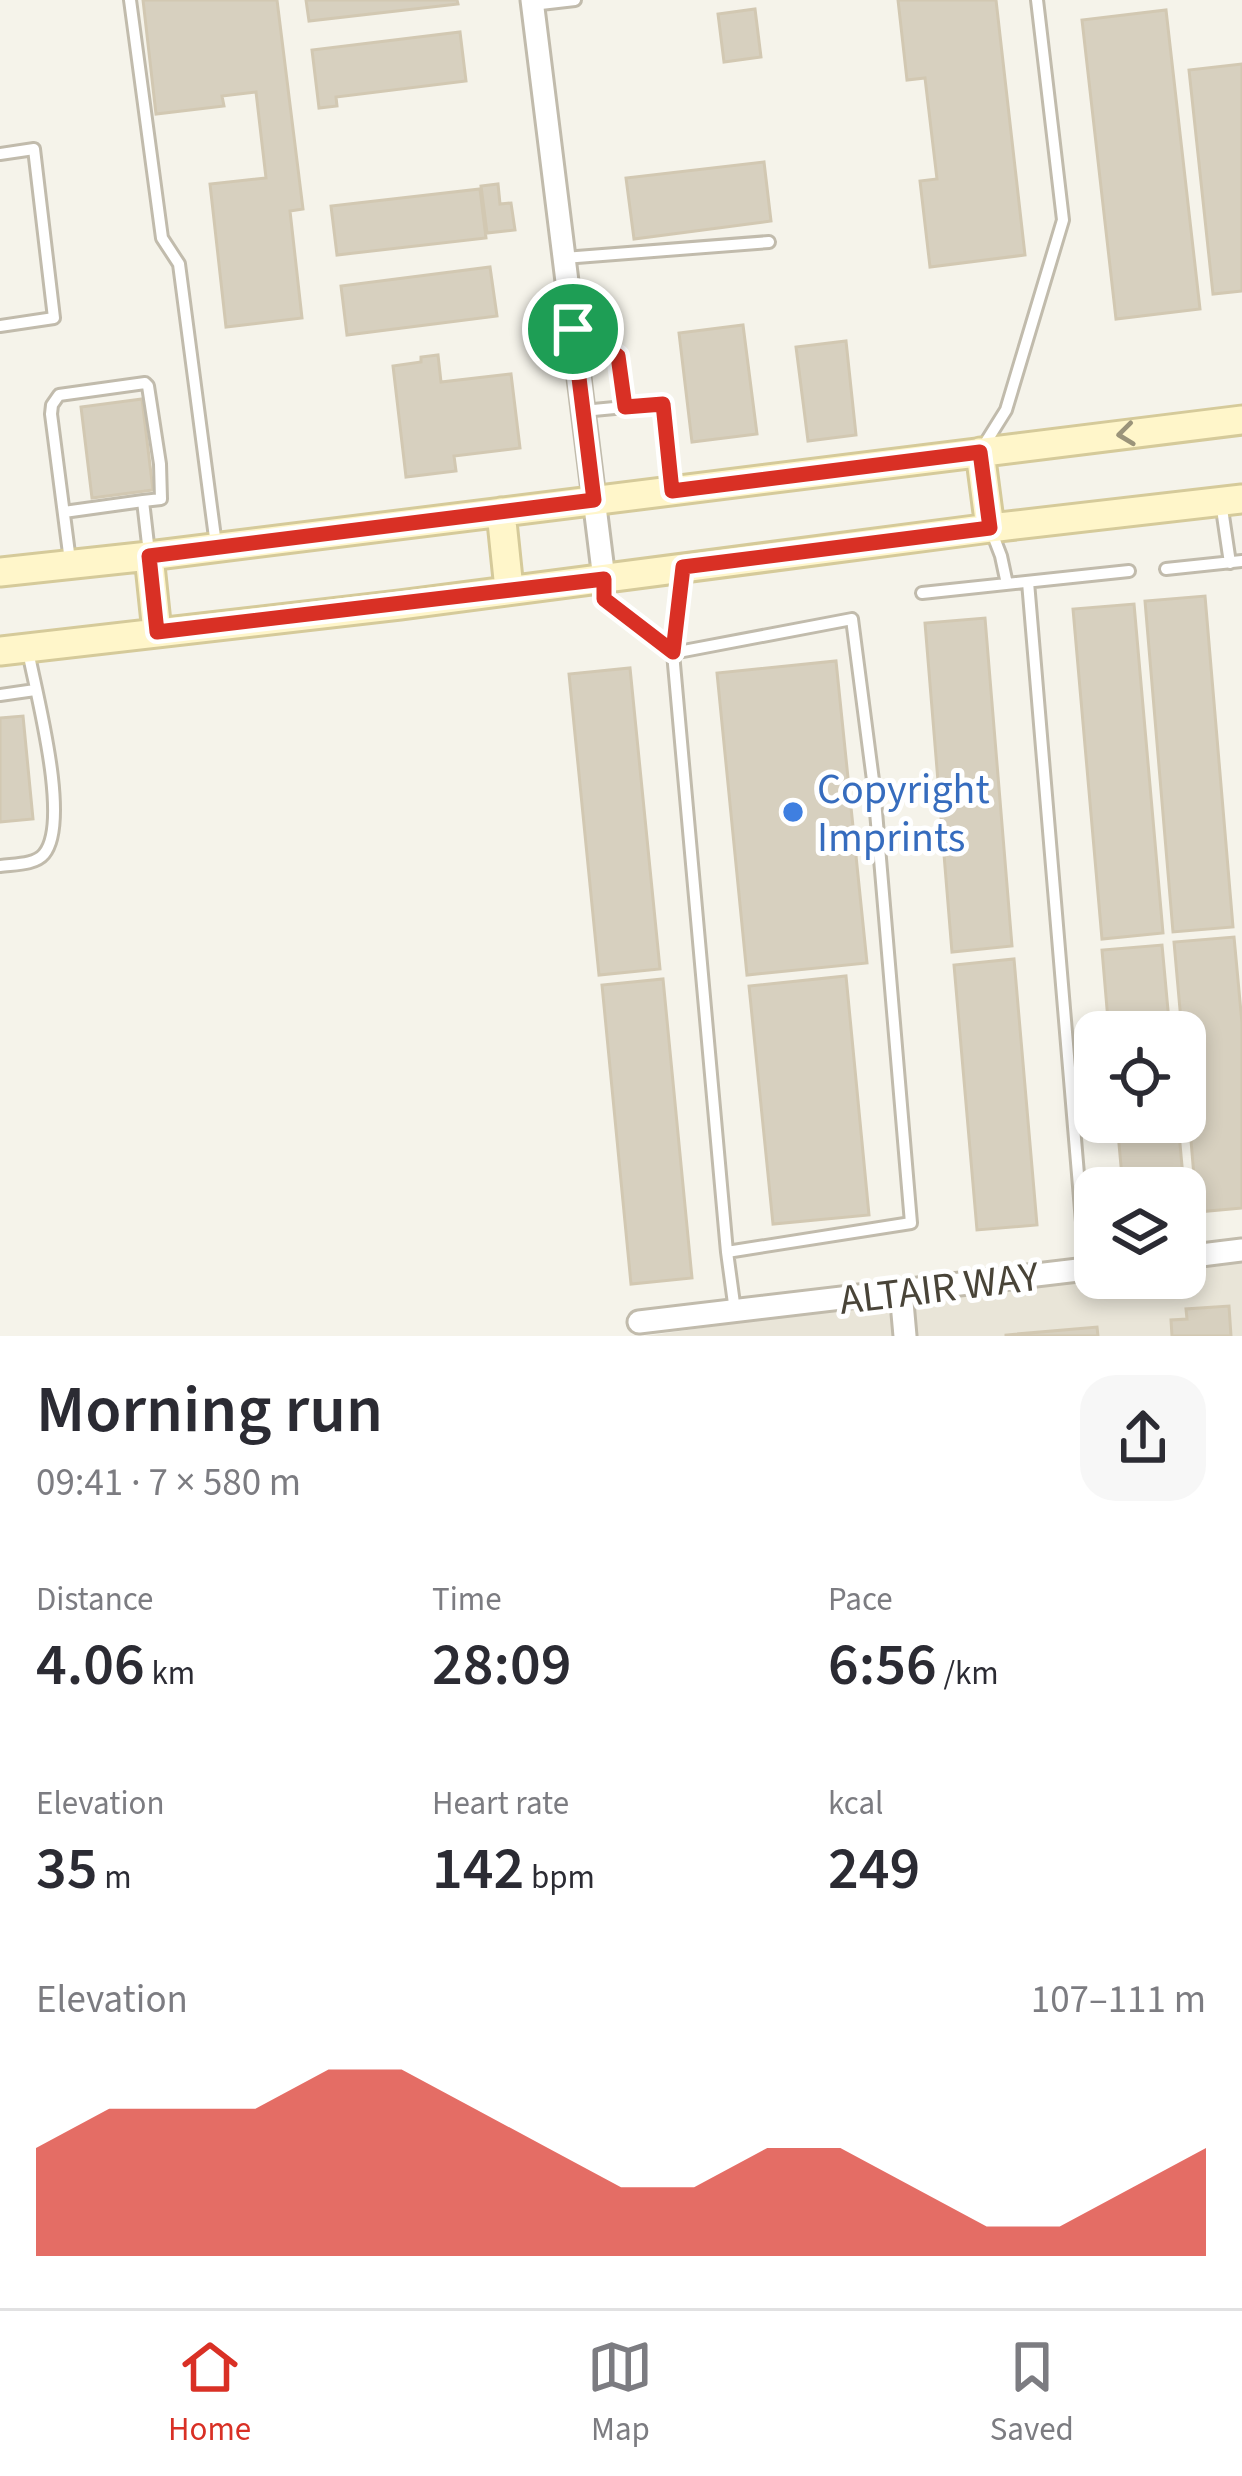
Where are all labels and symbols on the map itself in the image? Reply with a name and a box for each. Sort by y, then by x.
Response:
pin [522,278,624,380]
one-way arrow [1116,420,1136,446]
place label: Copyright Imprints [817,760,990,868]
marker: Copyright Imprints [780,799,806,825]
street label: ALTAIR WAY [836,1247,1043,1331]

